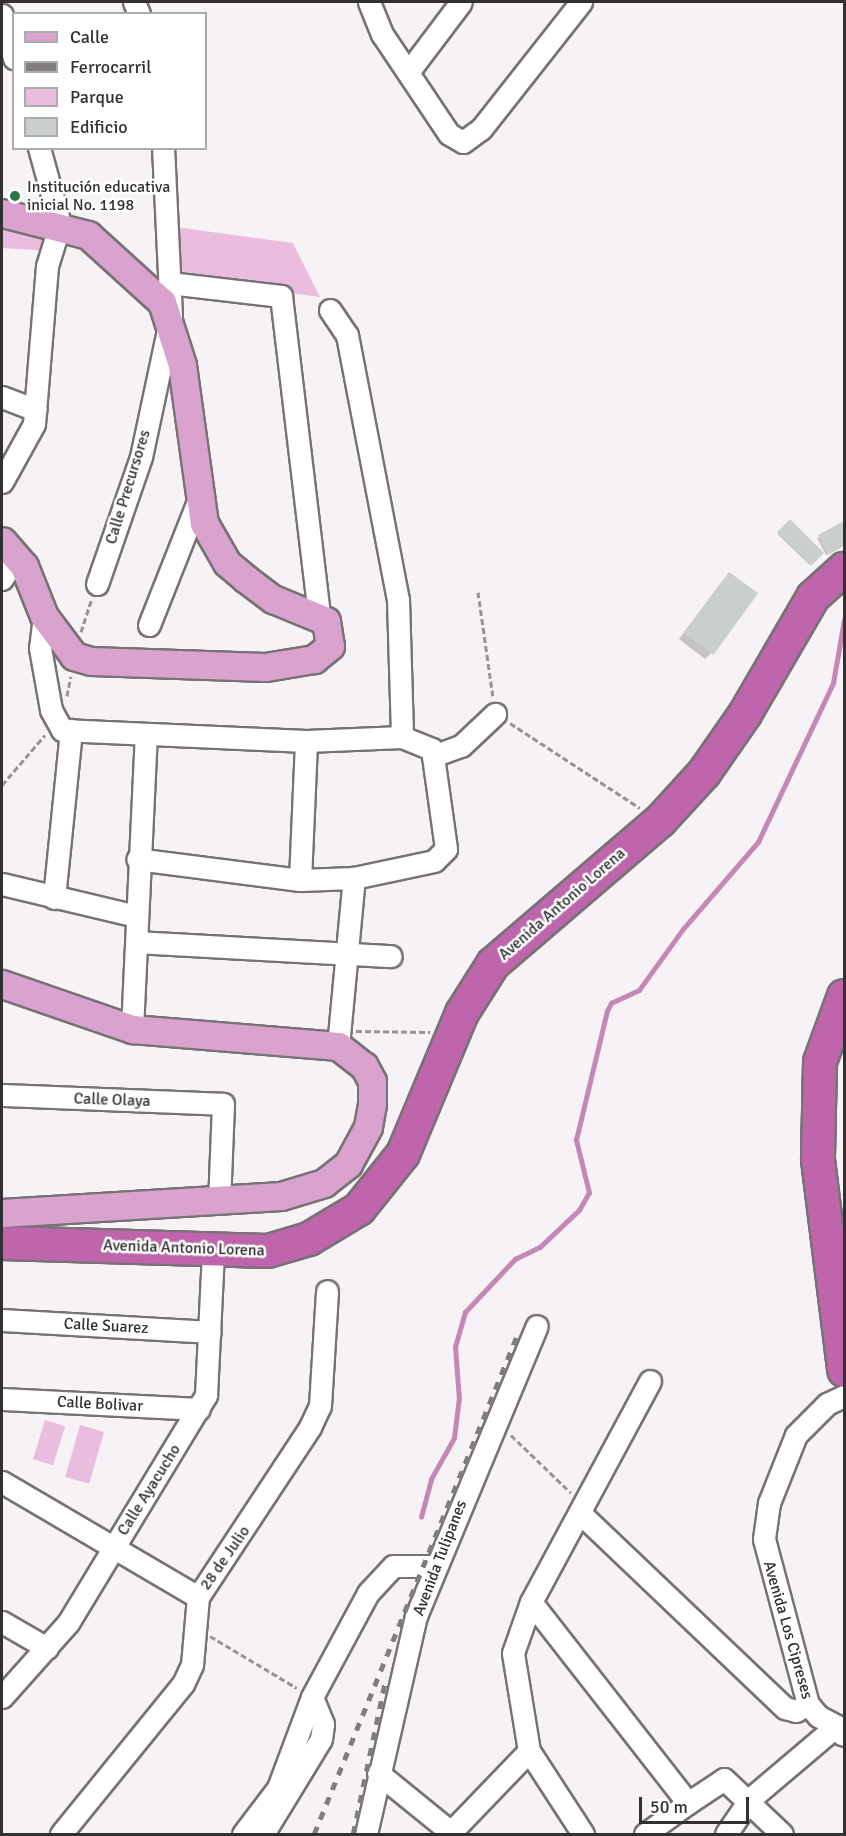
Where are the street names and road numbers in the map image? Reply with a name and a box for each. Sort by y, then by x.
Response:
street label: Calle Precursores [101,427,155,547]
street label: Avenida Antonio Lorena [495,844,629,964]
street label: Calle Olaya [73,1089,151,1111]
street label: Avenida Antonio Lorena [103,1236,265,1260]
street label: Calle Suarez [63,1314,149,1338]
street label: Calle Bolivar [56,1392,144,1416]
street label: Calle Ayacucho [113,1441,185,1539]
street label: Avenida Tulipanes [409,1497,471,1619]
street label: 28 de Julio [196,1522,254,1594]
street label: Avenida Los Cipreses [759,1559,817,1701]

